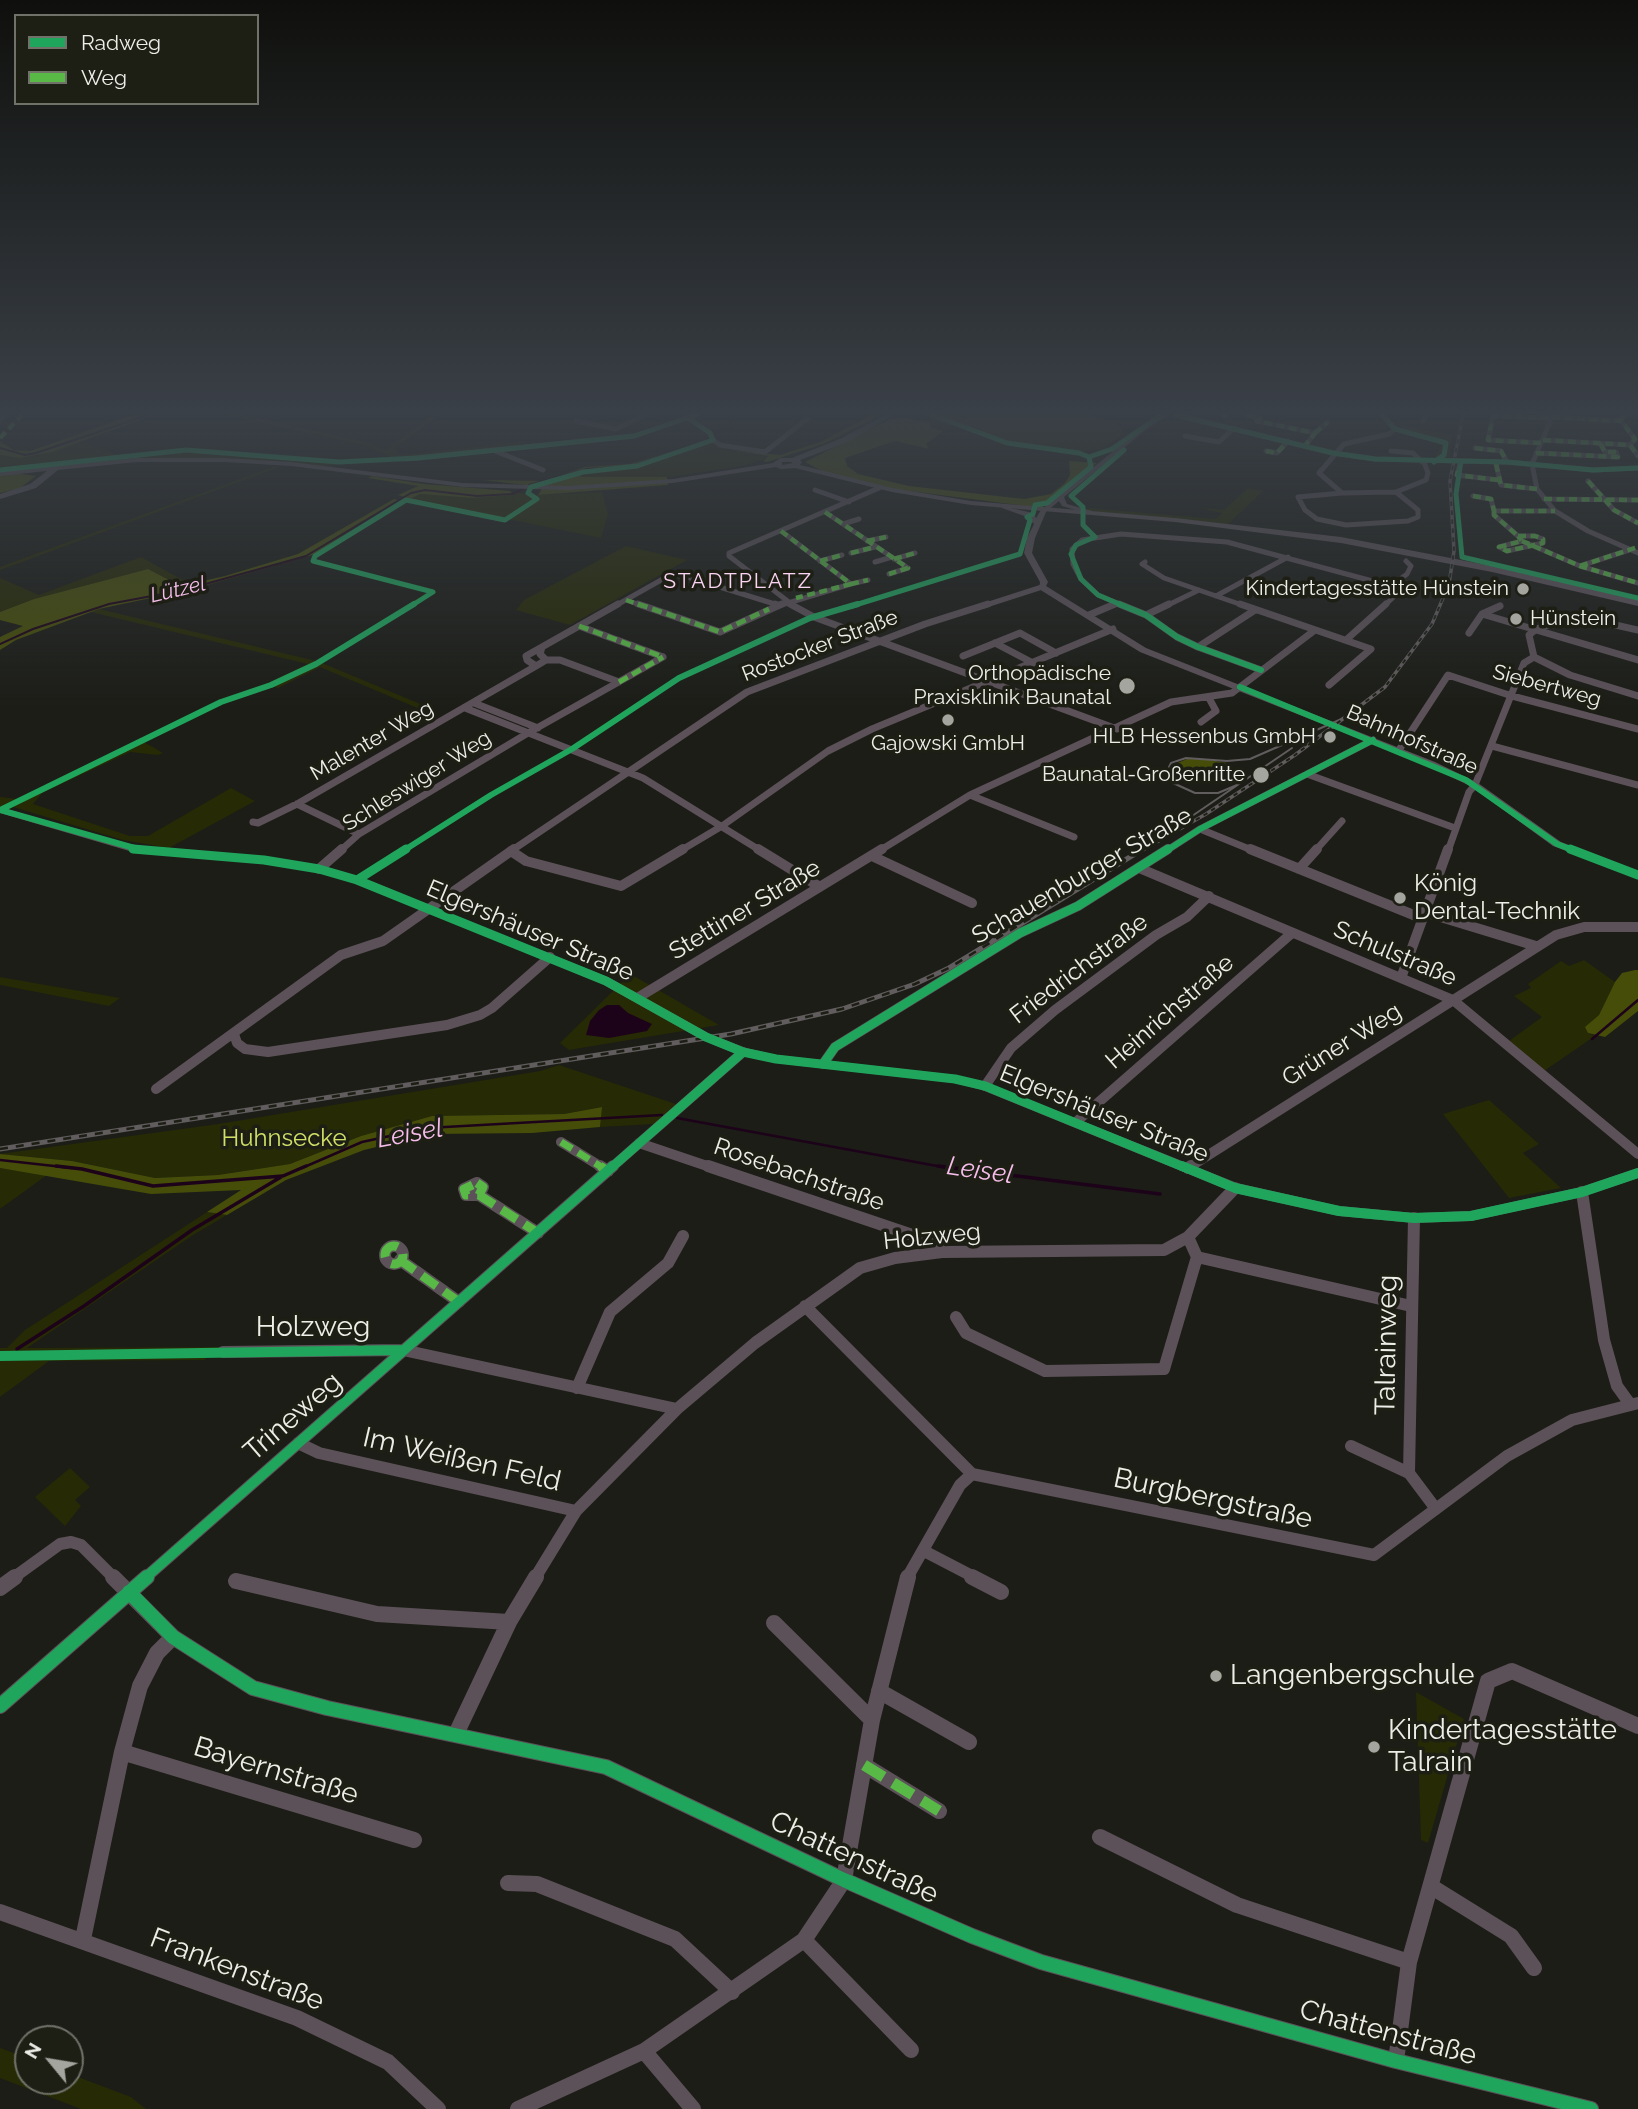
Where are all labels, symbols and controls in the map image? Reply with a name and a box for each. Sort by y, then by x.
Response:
legend [14,14,259,105]
text: Radweg [81,30,161,55]
text: Weg [81,65,127,90]
district label: STADTPLATZ [664,569,812,595]
water label: Lützel [148,571,208,609]
place label: Kindertagesstätte Hünstein [1246,576,1509,602]
marker: Kindertagesstätte Hünstein [1515,581,1531,597]
street label: Rostocker Straße [739,605,901,687]
place label: Hünstein [1530,606,1616,632]
marker: Hünstein [1508,611,1524,627]
street label: Siebertweg [1490,659,1604,713]
place label: Orthopädische Praxisklinik Baunatal [913,661,1111,711]
marker: Orthopädische Praxisklinik Baunatal [1117,676,1137,696]
street label: Malenter Weg [306,696,438,786]
street label: Bahnhofstraße [1342,700,1482,780]
marker: Gajowski GmbH [940,712,956,728]
place label: HLB Hessenbus GmbH [1093,724,1316,750]
street label: Schleswiger Weg [338,725,496,837]
marker: HLB Hessenbus GmbH [1322,729,1338,745]
place label: Gajowski GmbH [871,731,1025,757]
place label: Baunatal-Großenritte [1042,762,1245,788]
marker: Baunatal-Großenritte [1251,765,1271,785]
street label: Schauenburger Straße [967,801,1197,951]
street label: Stettiner Straße [664,854,826,966]
place label: König Dental-Technik [1414,870,1580,926]
street label: Elgershäuser Straße [422,874,638,988]
marker: König Dental-Technik [1392,890,1408,906]
street label: Friedrichstraße [1004,908,1154,1030]
street label: Schulstraße [1329,915,1461,993]
street label: Heinrichstraße [1100,949,1240,1075]
street label: Grüner Weg [1277,997,1407,1093]
street label: Elgershäuser Straße [995,1059,1213,1169]
water label: Leisel [375,1113,445,1155]
park label: Huhnsecke [222,1125,346,1153]
street label: Rosebachstraße [710,1132,888,1218]
water label: Leisel [945,1151,1015,1191]
street label: Holzweg [882,1218,982,1256]
street label: Talrainweg [1369,1275,1405,1415]
street label: Holzweg [256,1311,370,1345]
street label: Trineweg [237,1365,349,1469]
street label: Im Weißen Feld [360,1421,564,1499]
street label: Burgbergstraße [1111,1462,1315,1536]
place label: Langenbergschule [1230,1659,1474,1693]
marker: Langenbergschule [1208,1668,1224,1684]
place label: Kindertagesstätte Talrain [1388,1714,1617,1780]
street label: Bayernstraße [190,1730,362,1812]
marker: Kindertagesstätte Talrain [1366,1739,1382,1755]
street label: Chattenstraße [765,1804,943,1912]
street label: Frankenstraße [145,1921,329,2019]
street label: Chattenstraße [1296,1993,1480,2073]
north arrow [14,2025,84,2095]
text: N [19,2039,46,2062]

